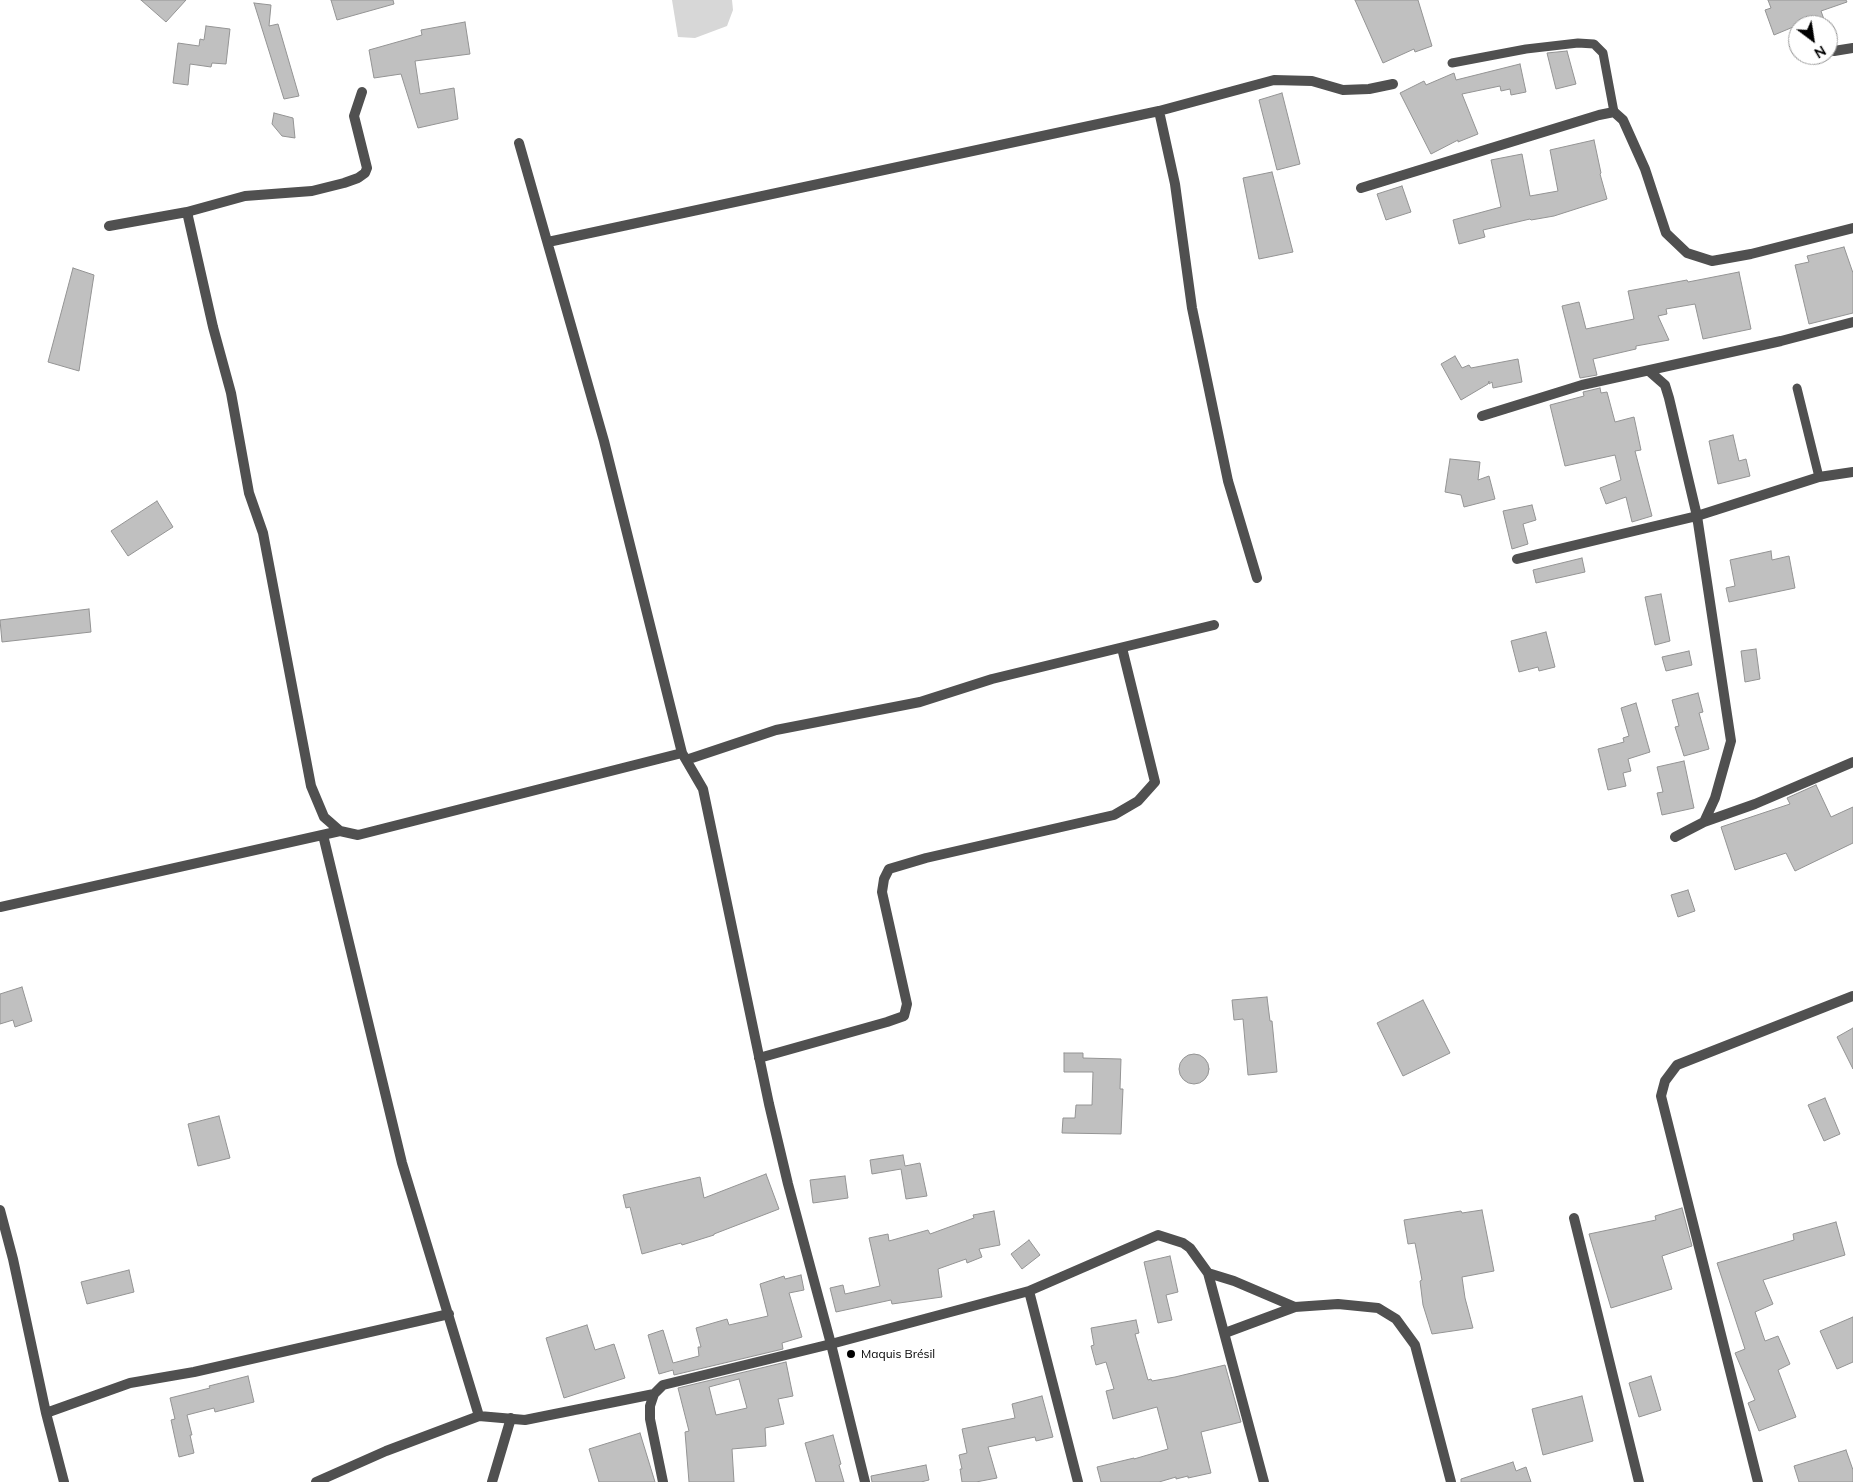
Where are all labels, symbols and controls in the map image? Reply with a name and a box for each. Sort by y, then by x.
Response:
north arrow [1788,15,1838,65]
text: N [1811,42,1829,62]
place label: Maquis Brésil [861,1347,935,1361]
marker: Maquis Brésil [845,1348,857,1360]

